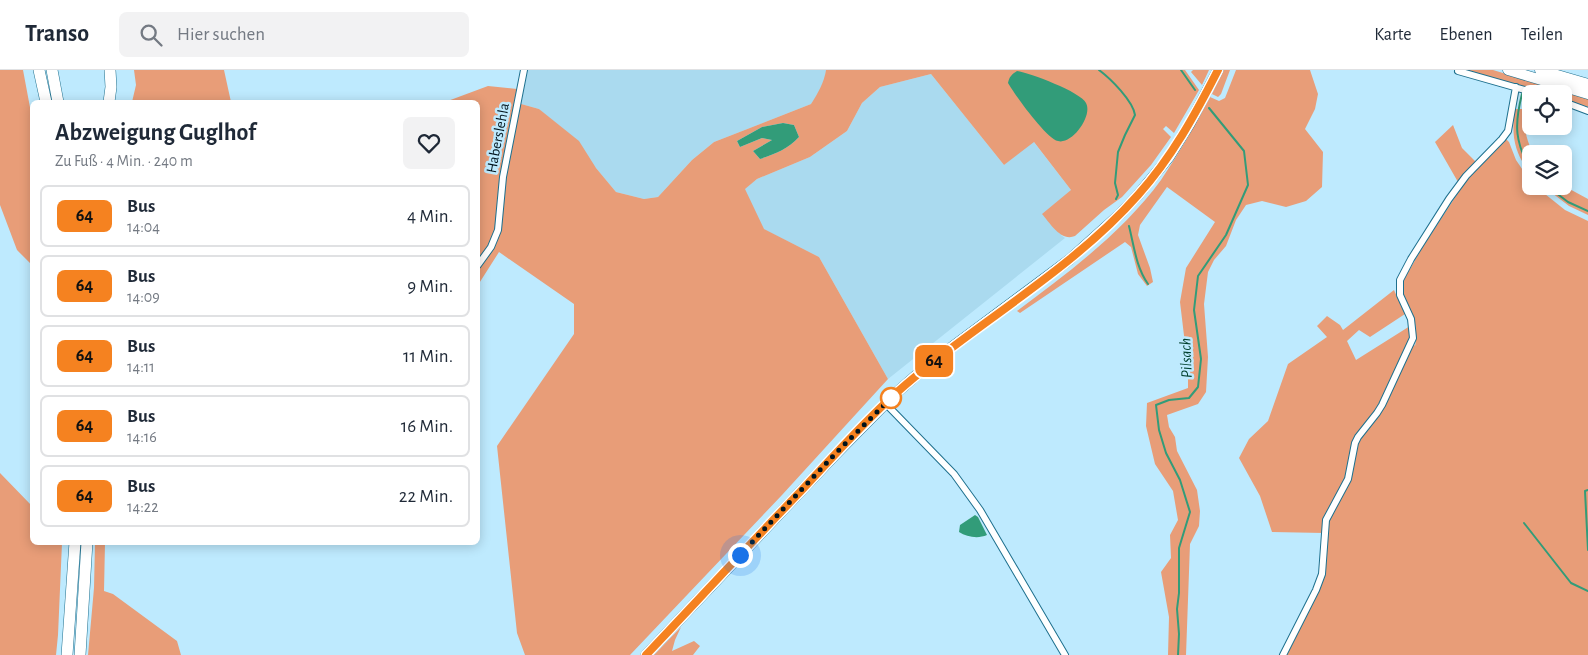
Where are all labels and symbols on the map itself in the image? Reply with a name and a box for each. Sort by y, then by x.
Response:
street label: Haberslehla [484,102,512,174]
water label: Pilsach [1177,338,1195,378]
line badge: 64 [912,345,956,377]
unlabelled marker [880,387,902,409]
your location [728,543,753,568]

